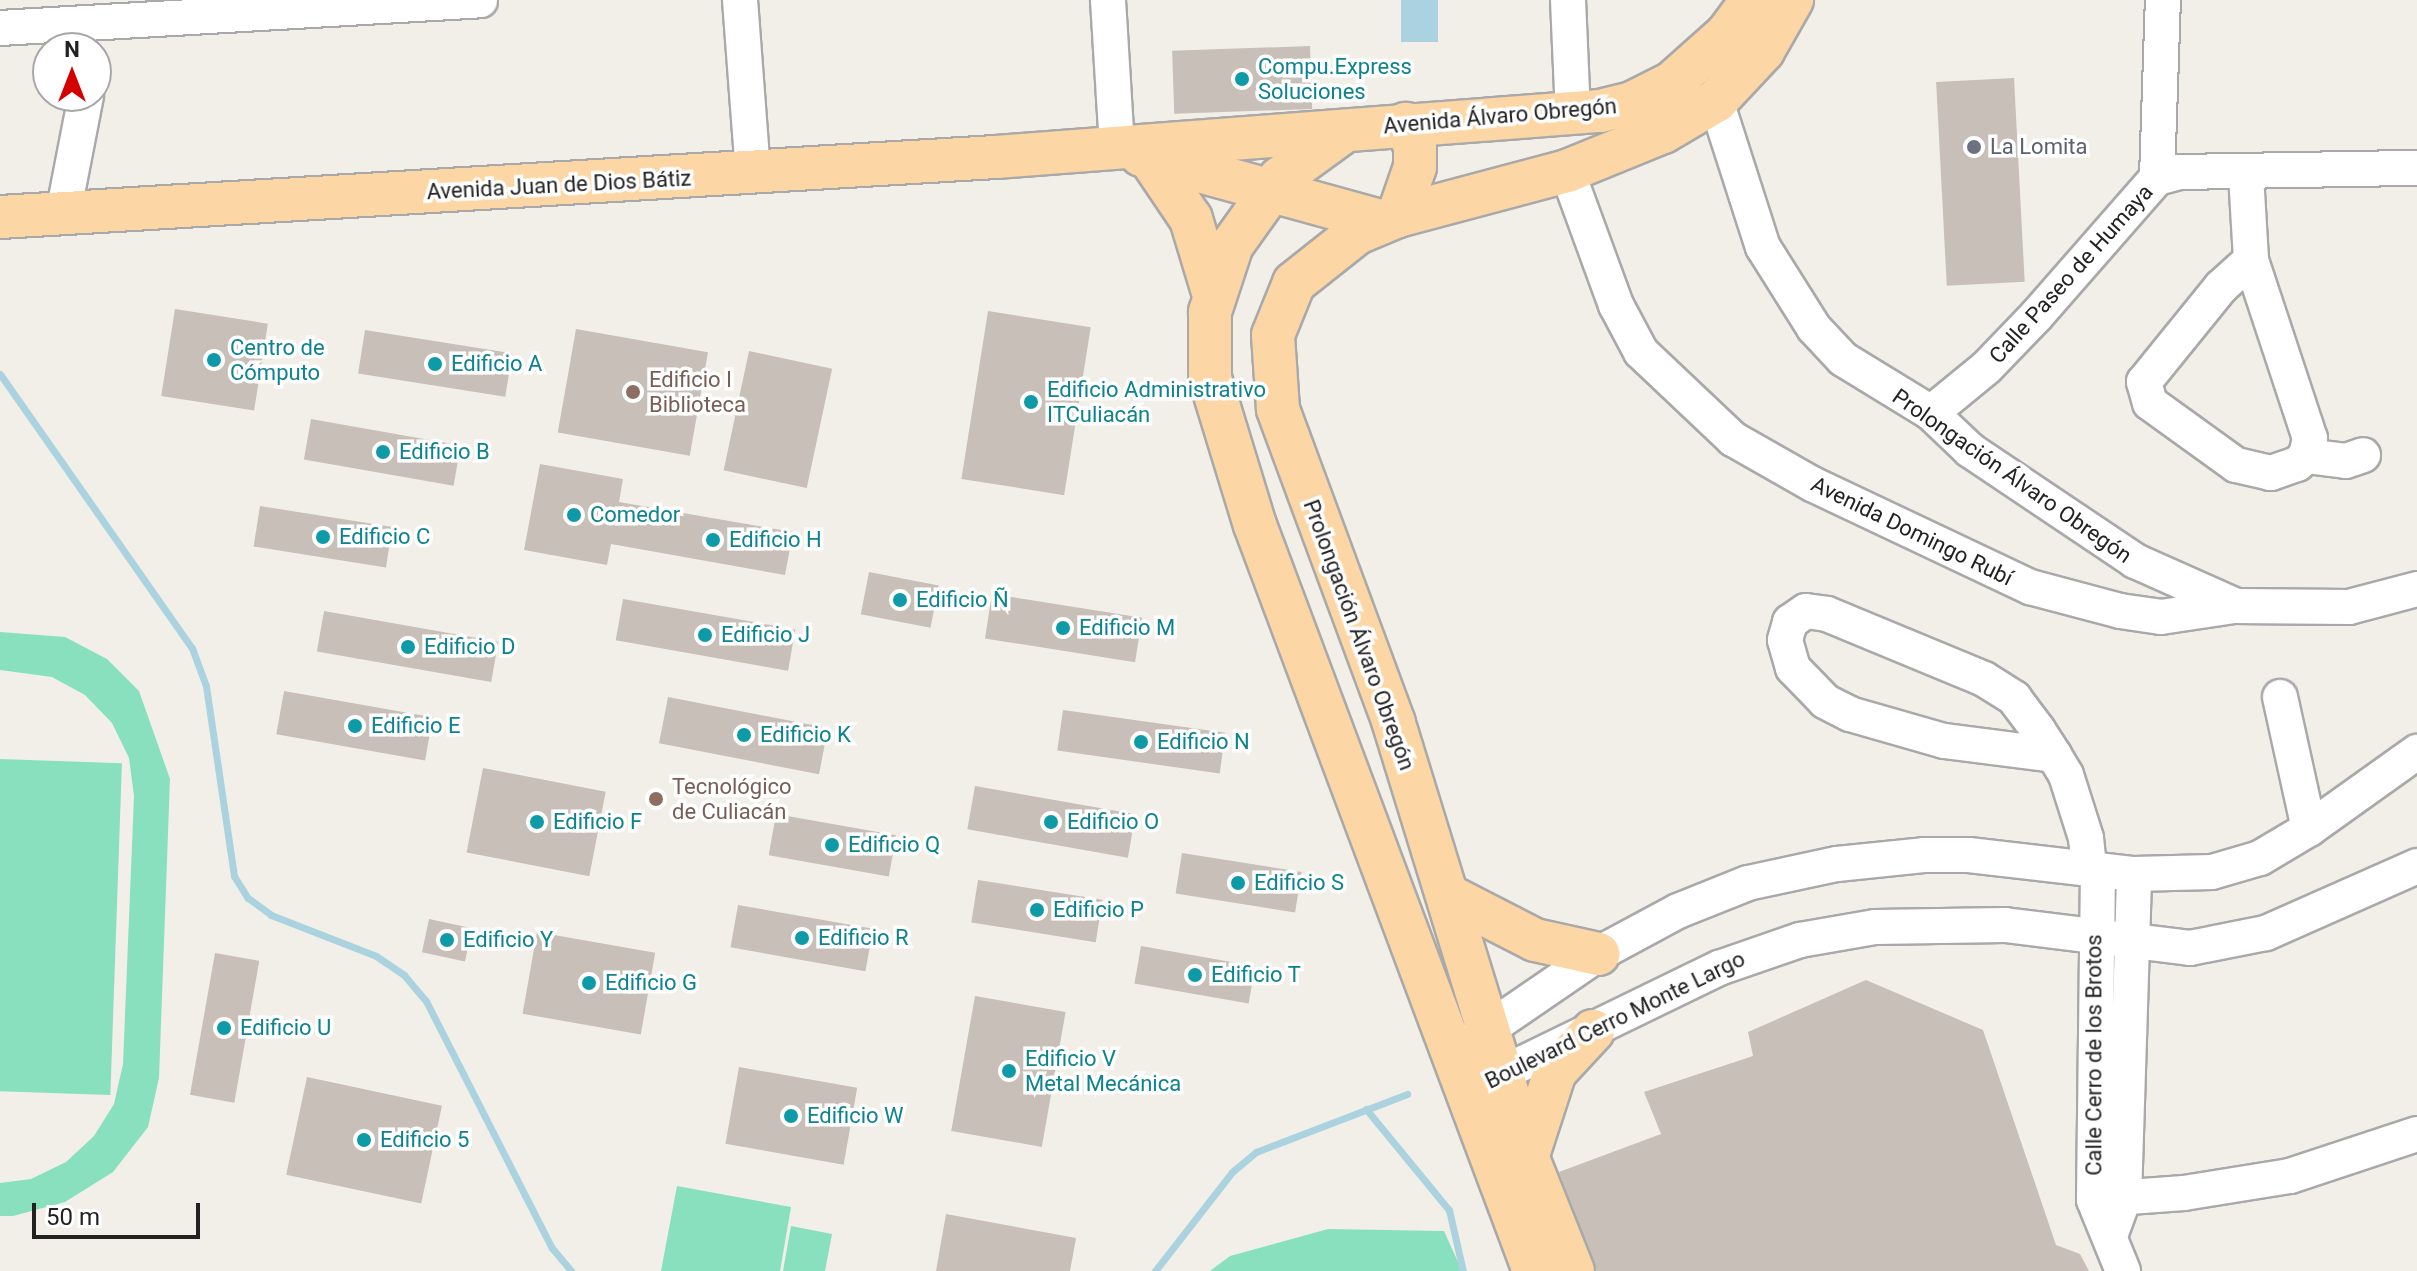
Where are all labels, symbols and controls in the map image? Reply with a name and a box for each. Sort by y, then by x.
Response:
north arrow [32,32,112,112]
text: N [64,37,80,62]
place label: Compu.Express Soluciones [1258,53,1412,104]
marker: Compu.Express Soluciones [1233,70,1251,88]
street label: Avenida Álvaro Obregón [1382,93,1618,139]
place label: La Lomita [1990,134,2087,160]
marker: La Lomita [1965,138,1983,156]
street label: Avenida Juan de Dios Bátiz [426,165,692,205]
street label: Calle Paseo de Humaya [1984,179,2158,369]
place label: Centro de Cómputo [230,334,325,386]
marker: Centro de Cómputo [205,351,223,369]
place label: Edificio A [451,351,542,377]
marker: Edificio A [426,355,444,373]
place label: Edificio I Biblioteca [649,366,746,418]
place label: Edificio Administrativo ITCuliacán [1047,376,1266,428]
marker: Edificio I Biblioteca [624,383,642,401]
street label: Prolongación Álvaro Obregón [1887,383,2137,569]
marker: Edificio Administrativo ITCuliacán [1022,393,1040,411]
place label: Edificio B [399,439,490,465]
marker: Edificio B [374,443,392,461]
street label: Avenida Domingo Rubí [1807,471,2017,591]
street label: Prolongación Álvaro Obregón [1298,496,1420,774]
place label: Comedor [590,502,680,528]
marker: Comedor [565,506,583,524]
place label: Edificio C [339,524,430,550]
place label: Edificio H [729,527,822,553]
marker: Edificio C [314,528,332,546]
marker: Edificio H [704,531,722,549]
place label: Edificio Ñ [916,587,1009,613]
marker: Edificio Ñ [891,591,909,609]
place label: Edificio M [1079,615,1175,641]
marker: Edificio M [1054,619,1072,637]
place label: Edificio J [721,622,810,648]
marker: Edificio J [696,626,714,644]
place label: Edificio D [424,634,516,660]
marker: Edificio D [399,638,417,656]
place label: Edificio E [371,713,461,739]
marker: Edificio E [346,717,364,735]
place label: Edificio K [760,722,851,748]
marker: Edificio K [735,726,753,744]
place label: Edificio N [1157,729,1250,755]
marker: Edificio N [1132,733,1150,751]
place label: Tecnológico de Culiacán [672,773,792,824]
marker: Tecnológico de Culiacán [647,790,665,808]
place label: Edificio F [553,809,642,835]
place label: Edificio O [1067,809,1159,835]
marker: Edificio F [528,813,546,831]
marker: Edificio O [1042,813,1060,831]
place label: Edificio Q [848,832,940,858]
marker: Edificio Q [823,836,841,854]
place label: Edificio S [1254,870,1344,896]
marker: Edificio S [1229,874,1247,892]
place label: Edificio P [1053,897,1144,923]
marker: Edificio P [1028,901,1046,919]
place label: Edificio R [818,925,909,951]
place label: Edificio Y [463,927,553,953]
marker: Edificio R [793,929,811,947]
marker: Edificio Y [438,931,456,949]
street label: Calle Cerro de los Brotos [2081,934,2107,1176]
street label: Boulevard Cerro Monte Largo [1481,946,1749,1094]
place label: Edificio T [1211,962,1301,988]
marker: Edificio T [1186,966,1204,984]
place label: Edificio G [605,970,697,996]
marker: Edificio G [580,974,598,992]
place label: Edificio U [240,1015,331,1041]
marker: Edificio U [215,1019,233,1037]
place label: Edificio V Metal Mecánica [1025,1045,1181,1096]
marker: Edificio V Metal Mecánica [1000,1062,1018,1080]
place label: Edificio W [807,1103,904,1129]
marker: Edificio W [782,1107,800,1125]
place label: Edificio 5 [380,1127,469,1153]
marker: Edificio 5 [355,1131,373,1149]
scale bar [36,1187,204,1237]
text: 50 m [46,1203,100,1231]

